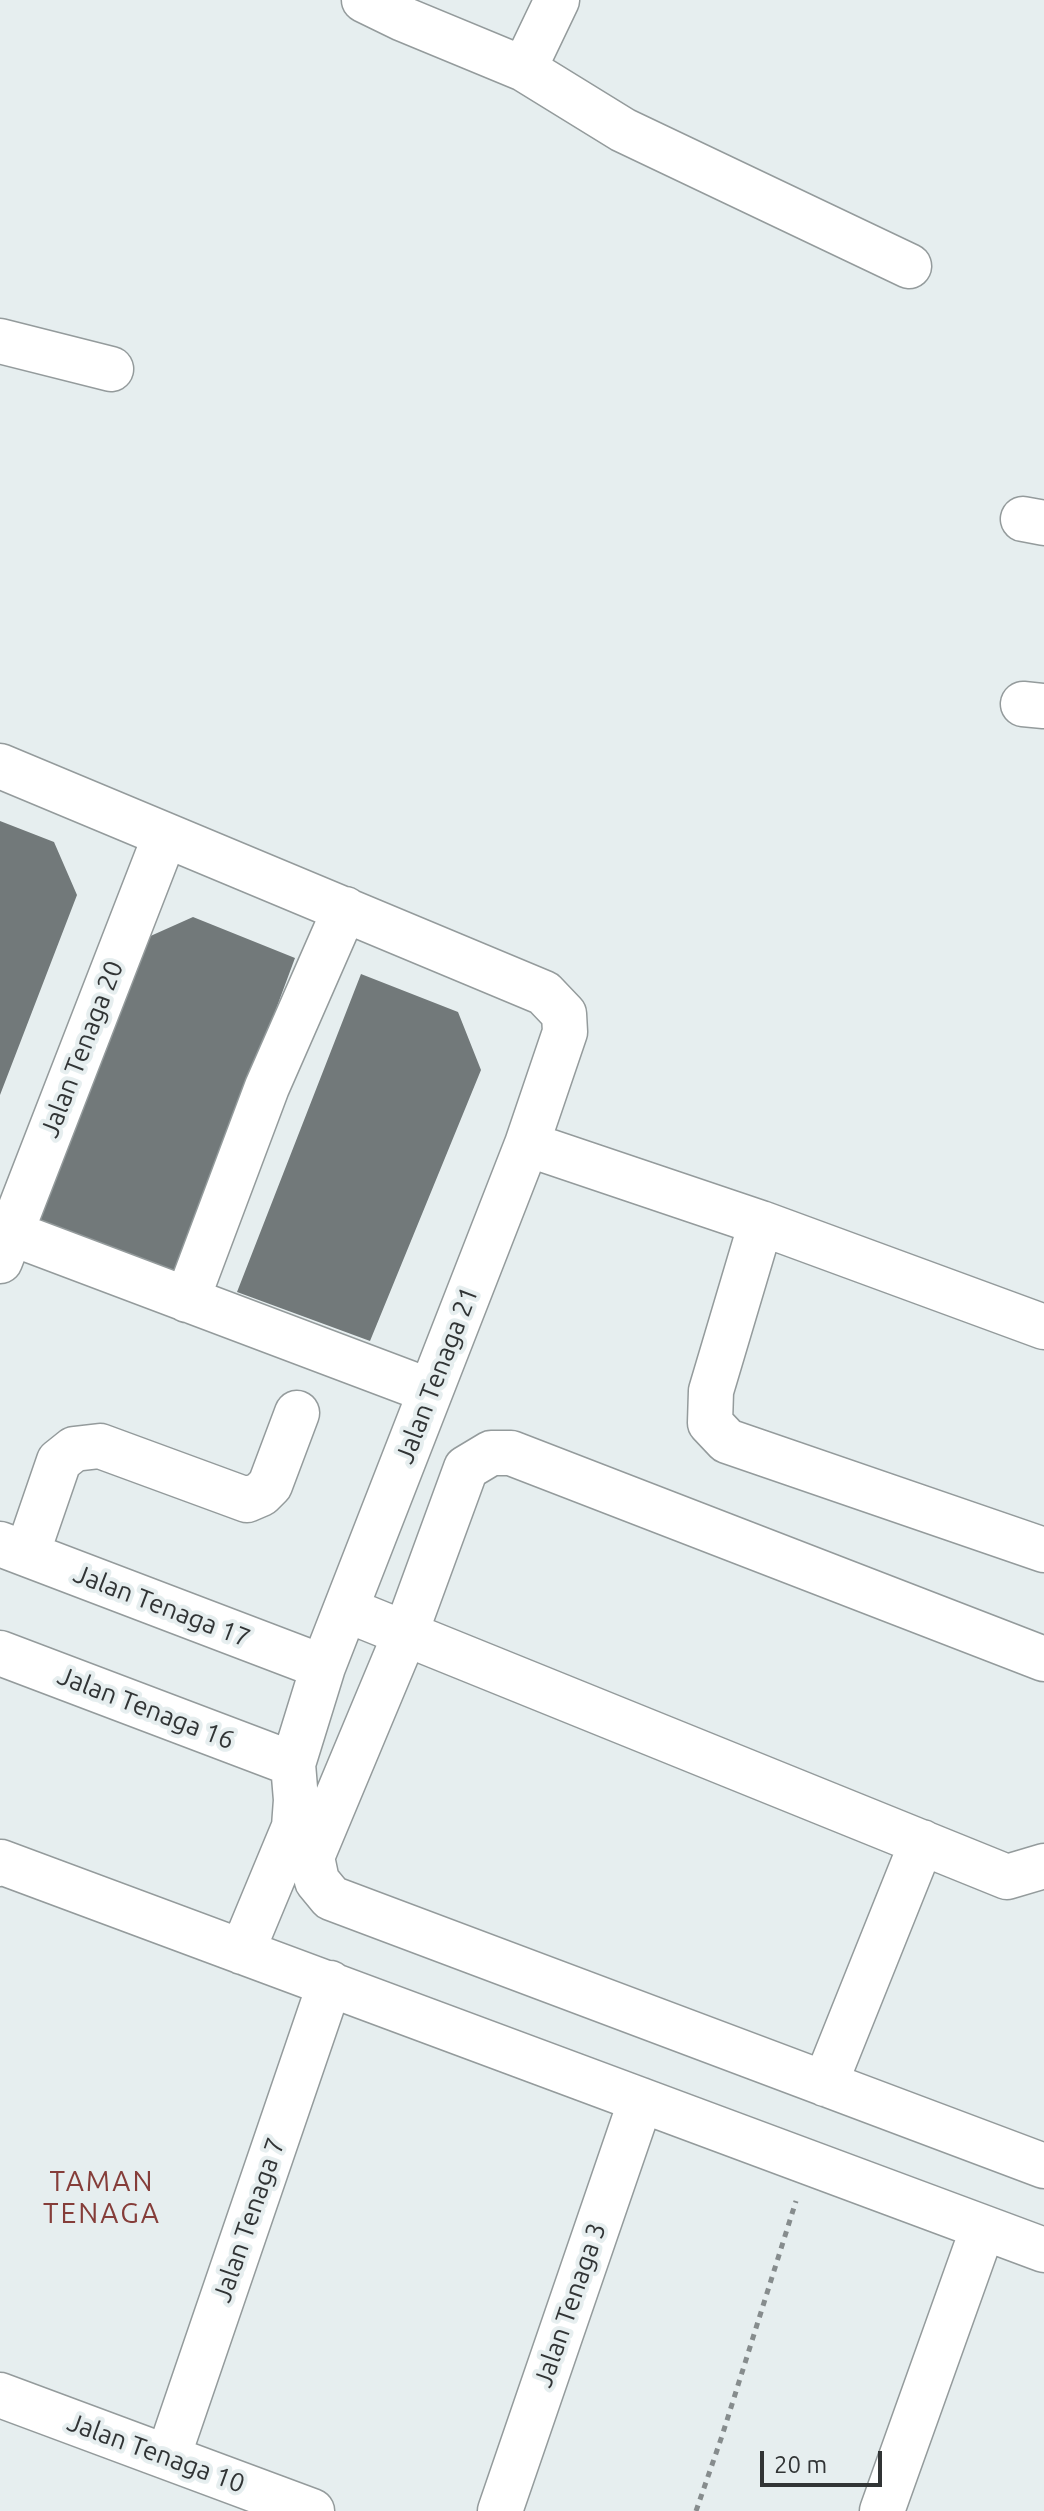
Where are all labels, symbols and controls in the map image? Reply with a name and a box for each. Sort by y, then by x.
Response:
street label: Jalan Tenaga 20 [34,956,130,1142]
street label: Jalan Tenaga 21 [389,1282,485,1468]
street label: Jalan Tenaga 17 [69,1558,255,1654]
street label: Jalan Tenaga 16 [53,1660,239,1756]
street label: Jalan Tenaga 7 [206,2134,292,2306]
district label: TAMAN TENAGA [43,2165,161,2231]
street label: Jalan Tenaga 3 [527,2219,613,2391]
street label: Jalan Tenaga 10 [63,2406,249,2500]
scale bar [764,2435,886,2485]
text: 20 m [774,2451,827,2478]

